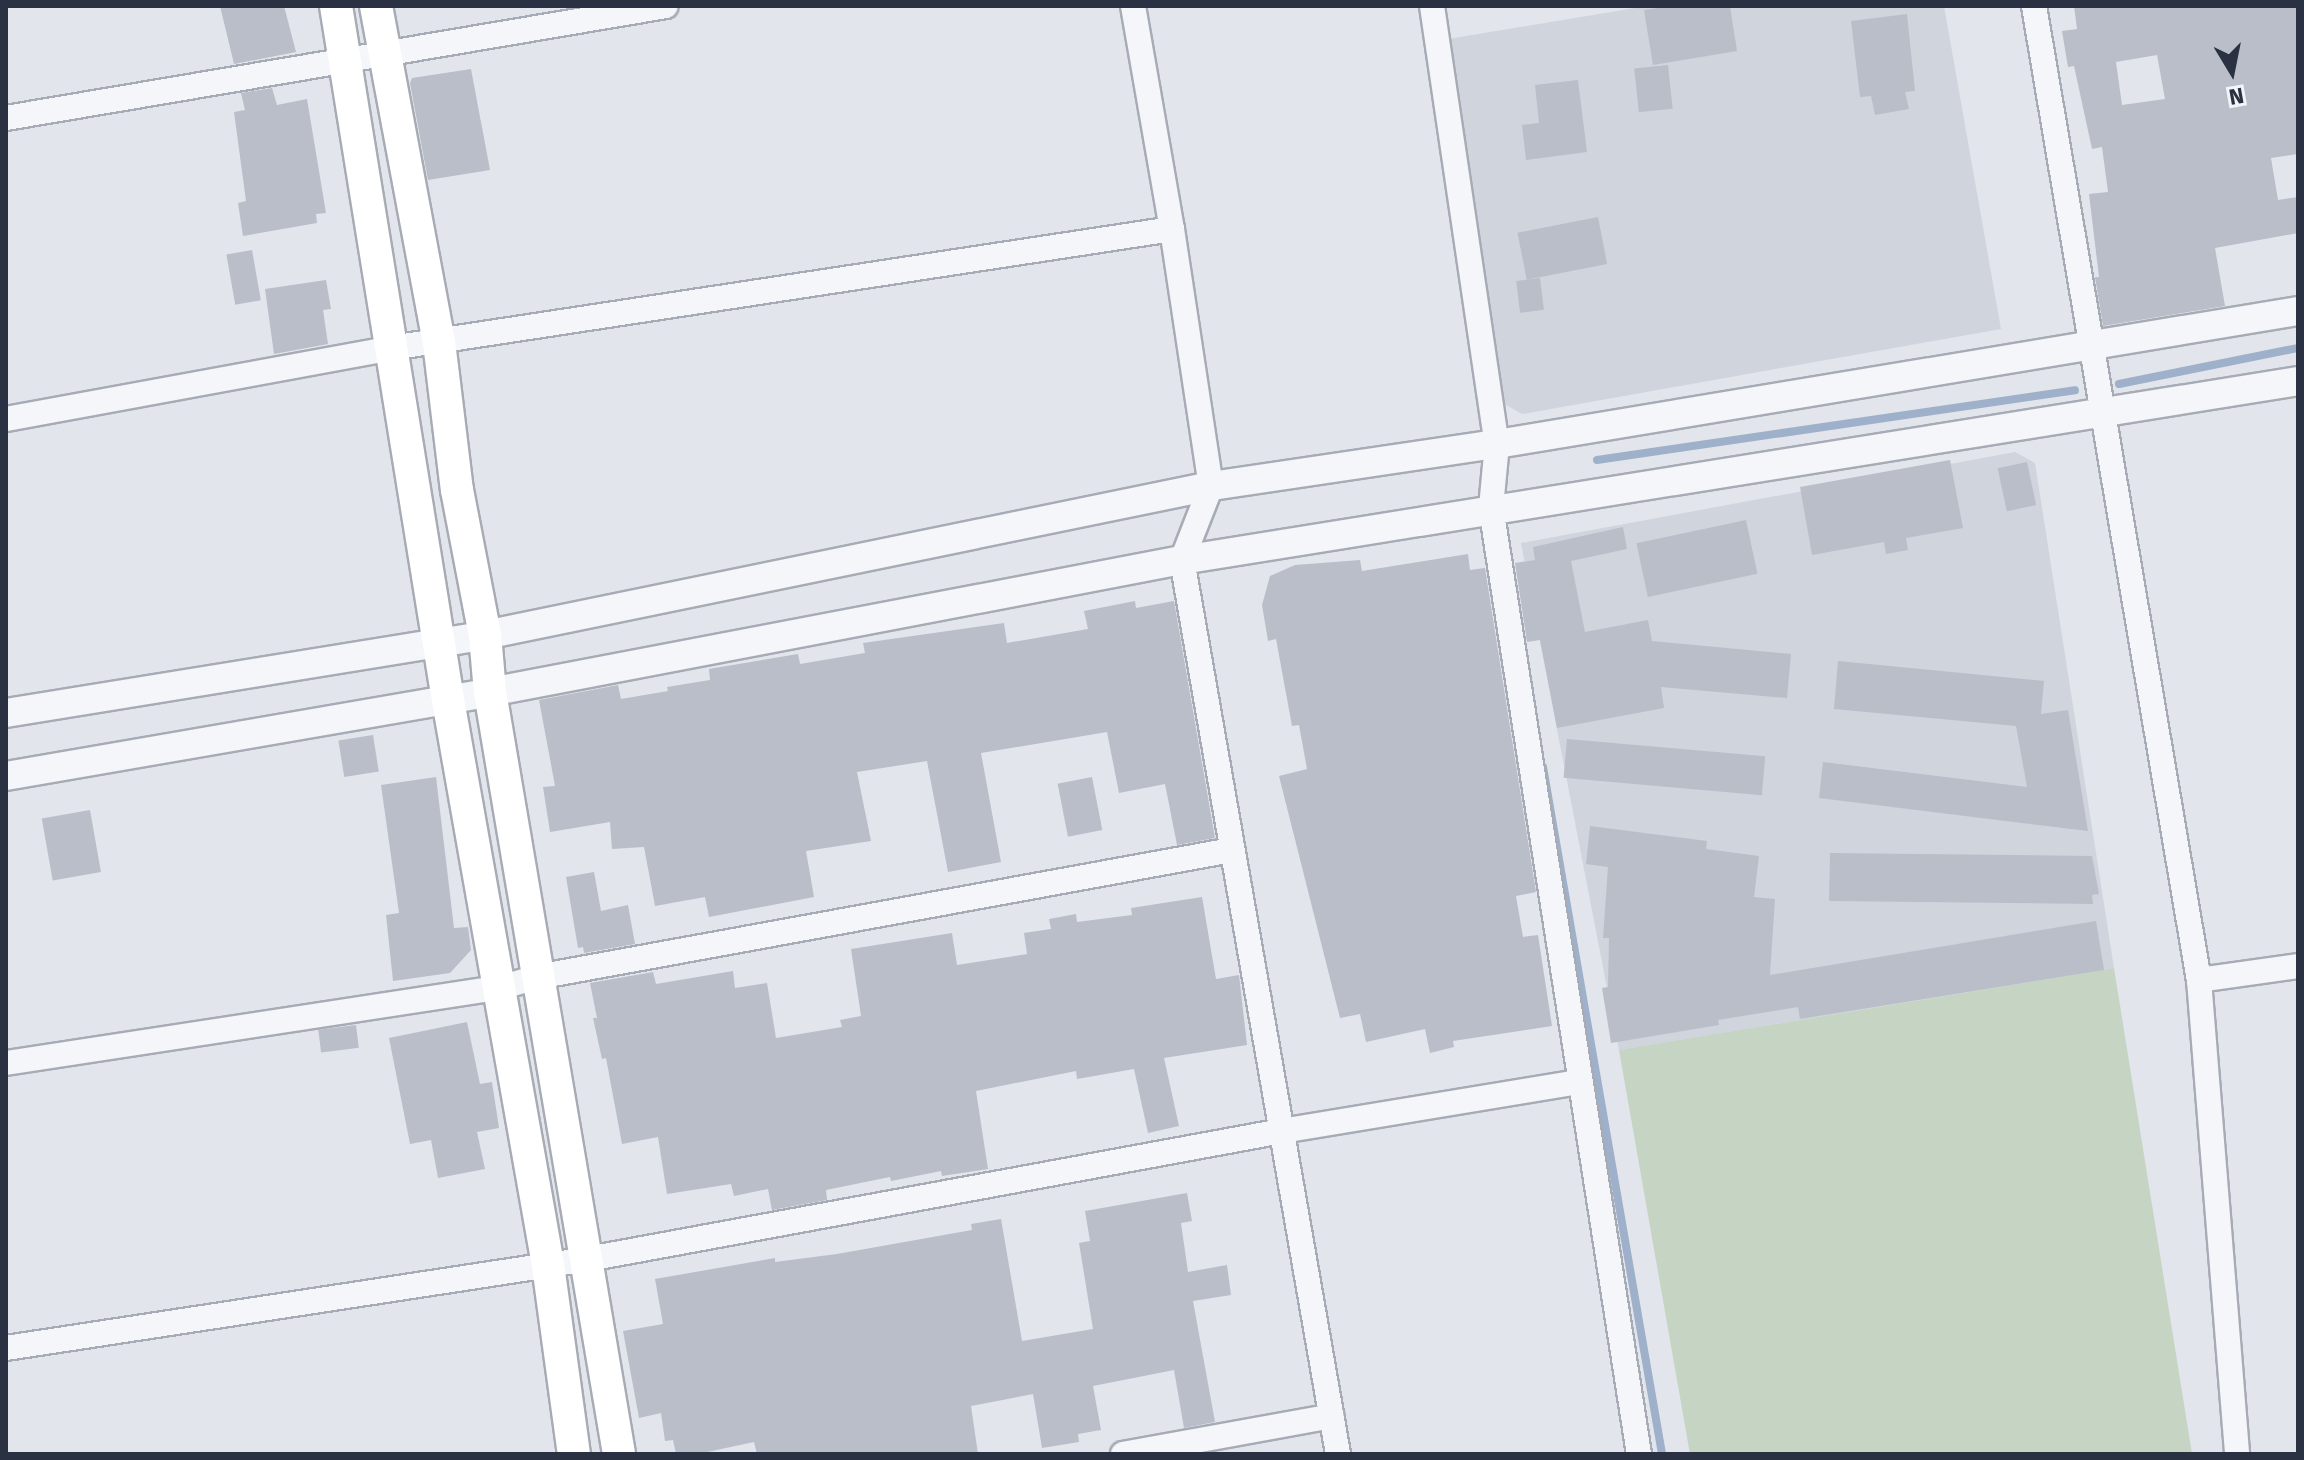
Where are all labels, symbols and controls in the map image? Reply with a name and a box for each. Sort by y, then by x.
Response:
north arrow [2192,32,2272,112]
text: N [2227,82,2246,111]

